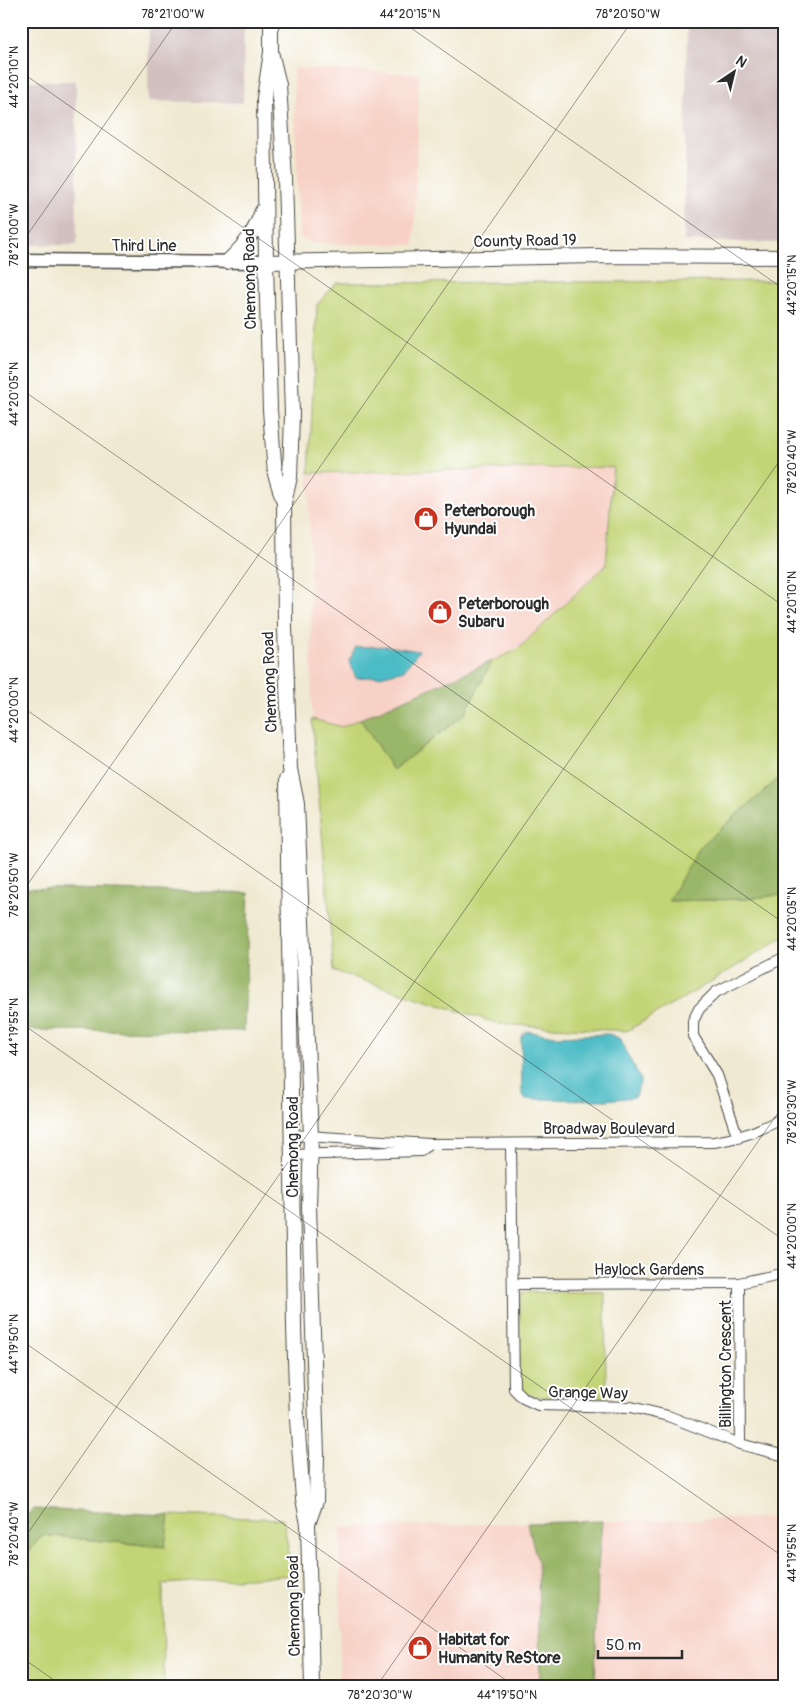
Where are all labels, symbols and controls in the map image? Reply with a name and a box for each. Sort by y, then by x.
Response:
text: 78°21'00"W [142,7,204,22]
text: 44°20'15"N [380,7,440,22]
text: 78°20'50"W [596,7,660,22]
text: 44°20'10"N [7,46,22,108]
north arrow [708,48,758,98]
text: N [732,52,750,71]
text: 78°21'00"W [7,204,22,266]
street label: Chemong Road [239,228,261,330]
street label: County Road 19 [473,230,577,252]
street label: Third Line [112,236,176,256]
text: 44°20'15"N [785,255,800,315]
text: 44°20'05"N [7,362,22,426]
text: 78°20'40"W [785,429,800,495]
place label: Peterborough Hyundai [444,501,535,539]
shop icon: Peterborough Hyundai [413,506,439,532]
text: 44°20'10"N [785,571,800,633]
place label: Peterborough Subaru [458,594,549,632]
shop icon: Peterborough Subaru [427,599,453,625]
street label: Chemong Road [258,631,282,733]
text: 44°20'00"N [7,677,22,743]
text: 78°20'50"W [7,853,22,917]
text: 44°20'05"N [785,887,800,951]
text: 44°19'55"N [7,998,22,1056]
text: 78°20'30"W [785,1080,800,1144]
street label: Chemong Road [283,1096,303,1198]
street label: Broadway Boulevard [543,1119,675,1139]
text: 44°20'00"N [785,1203,800,1269]
street label: Haylock Gardens [594,1260,704,1280]
street label: Billington Crescent [716,1299,736,1428]
text: 44°19'50"N [7,1314,22,1374]
street label: Grange Way [548,1382,628,1404]
text: 78°20'40"W [7,1501,22,1567]
text: 44°19'55"N [785,1524,800,1582]
street label: Chemong Road [283,1555,305,1657]
scale bar [598,1628,682,1660]
place label: Habitat for Humanity ReStore [438,1630,561,1668]
shop icon: Habitat for Humanity ReStore [407,1635,433,1661]
text: 50 m [606,1636,641,1655]
text: 78°20'30"W [348,1688,412,1703]
text: 44°19'50"N [477,1688,537,1703]

